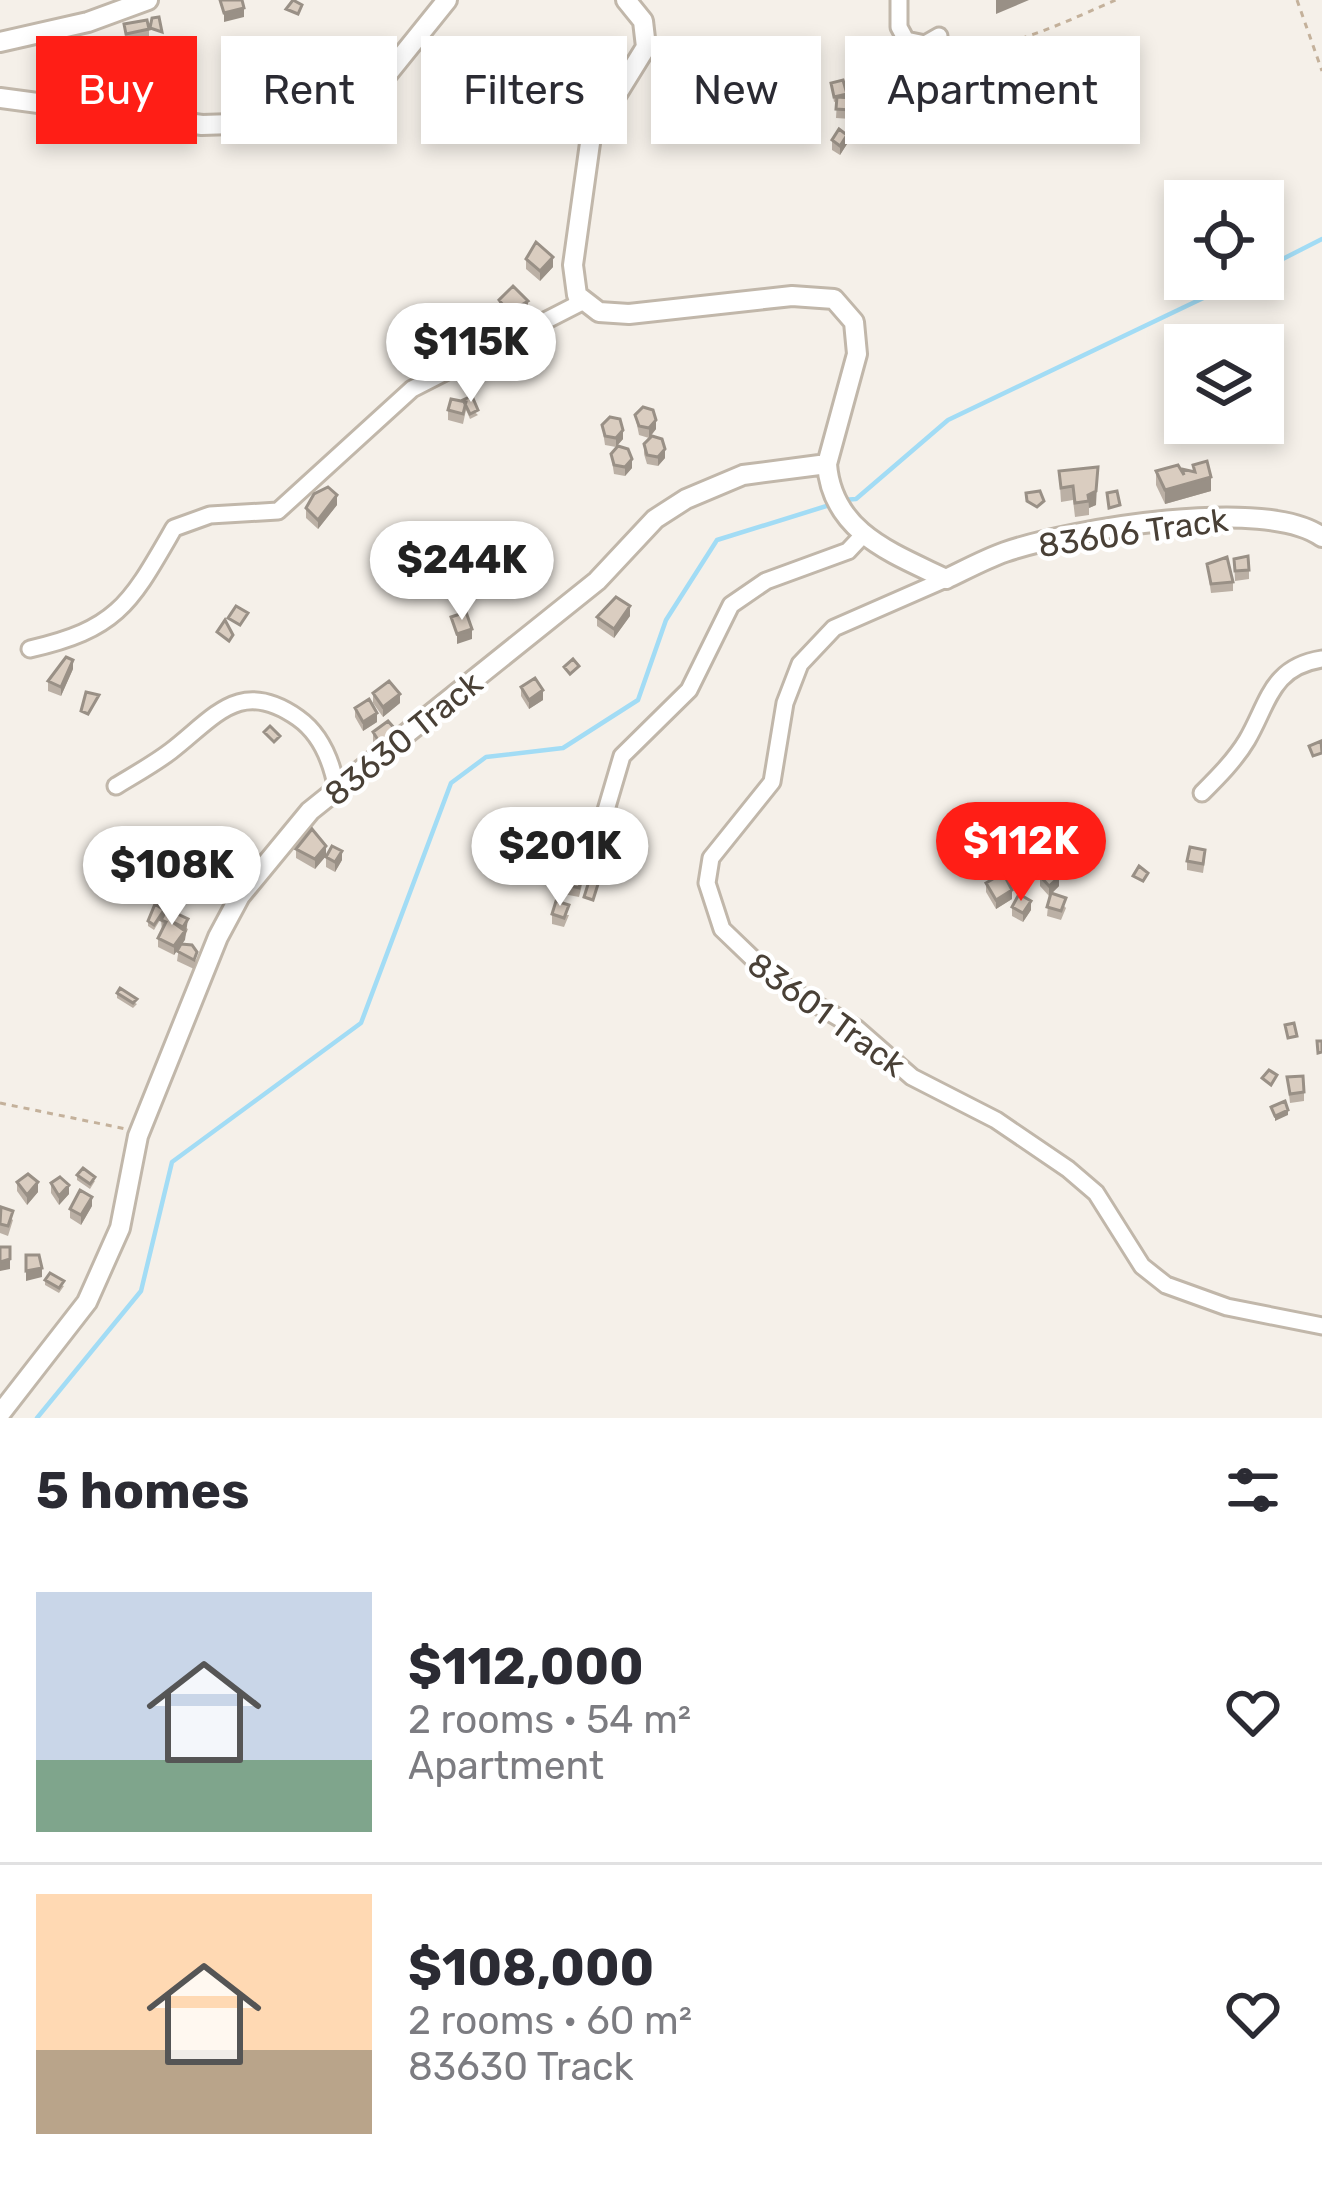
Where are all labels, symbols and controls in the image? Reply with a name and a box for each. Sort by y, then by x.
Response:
chip: Buy [36,36,197,144]
chip: Rent [221,36,397,144]
chip: Filters [421,36,627,144]
chip: New [651,36,821,144]
chip: Apartment [845,36,1140,144]
map controls [1164,180,1284,444]
button: locate [1164,180,1284,300]
pin: $115K [387,303,555,405]
text: $115K [413,319,529,365]
button: layers [1164,324,1284,444]
street label: 83606 Track [1036,500,1230,565]
pin: $244K [378,521,546,623]
text: $244K [397,537,527,583]
street label: 83630 Track [317,663,490,814]
pin: $112K [937,802,1105,904]
pin: $201K [476,807,644,909]
text: $112K [963,818,1079,864]
text: $201K [498,823,622,869]
pin: $108K [88,826,256,928]
text: $108K [110,842,234,888]
street label: 83601 Track [740,944,913,1085]
icon: filters [1220,1457,1286,1523]
text: 5 homes [36,1460,249,1521]
text: $112,000 [408,1636,644,1697]
icon: home [132,1640,276,1784]
icon: heart [1220,1679,1286,1745]
text: 2 rooms · 54 m² [408,1697,691,1743]
text: Apartment [408,1743,604,1789]
text: $108,000 [408,1937,654,1998]
icon: home [132,1942,276,2086]
icon: heart [1220,1981,1286,2047]
text: 2 rooms · 60 m² [408,1998,692,2044]
text: 83630 Track [408,2044,634,2090]

